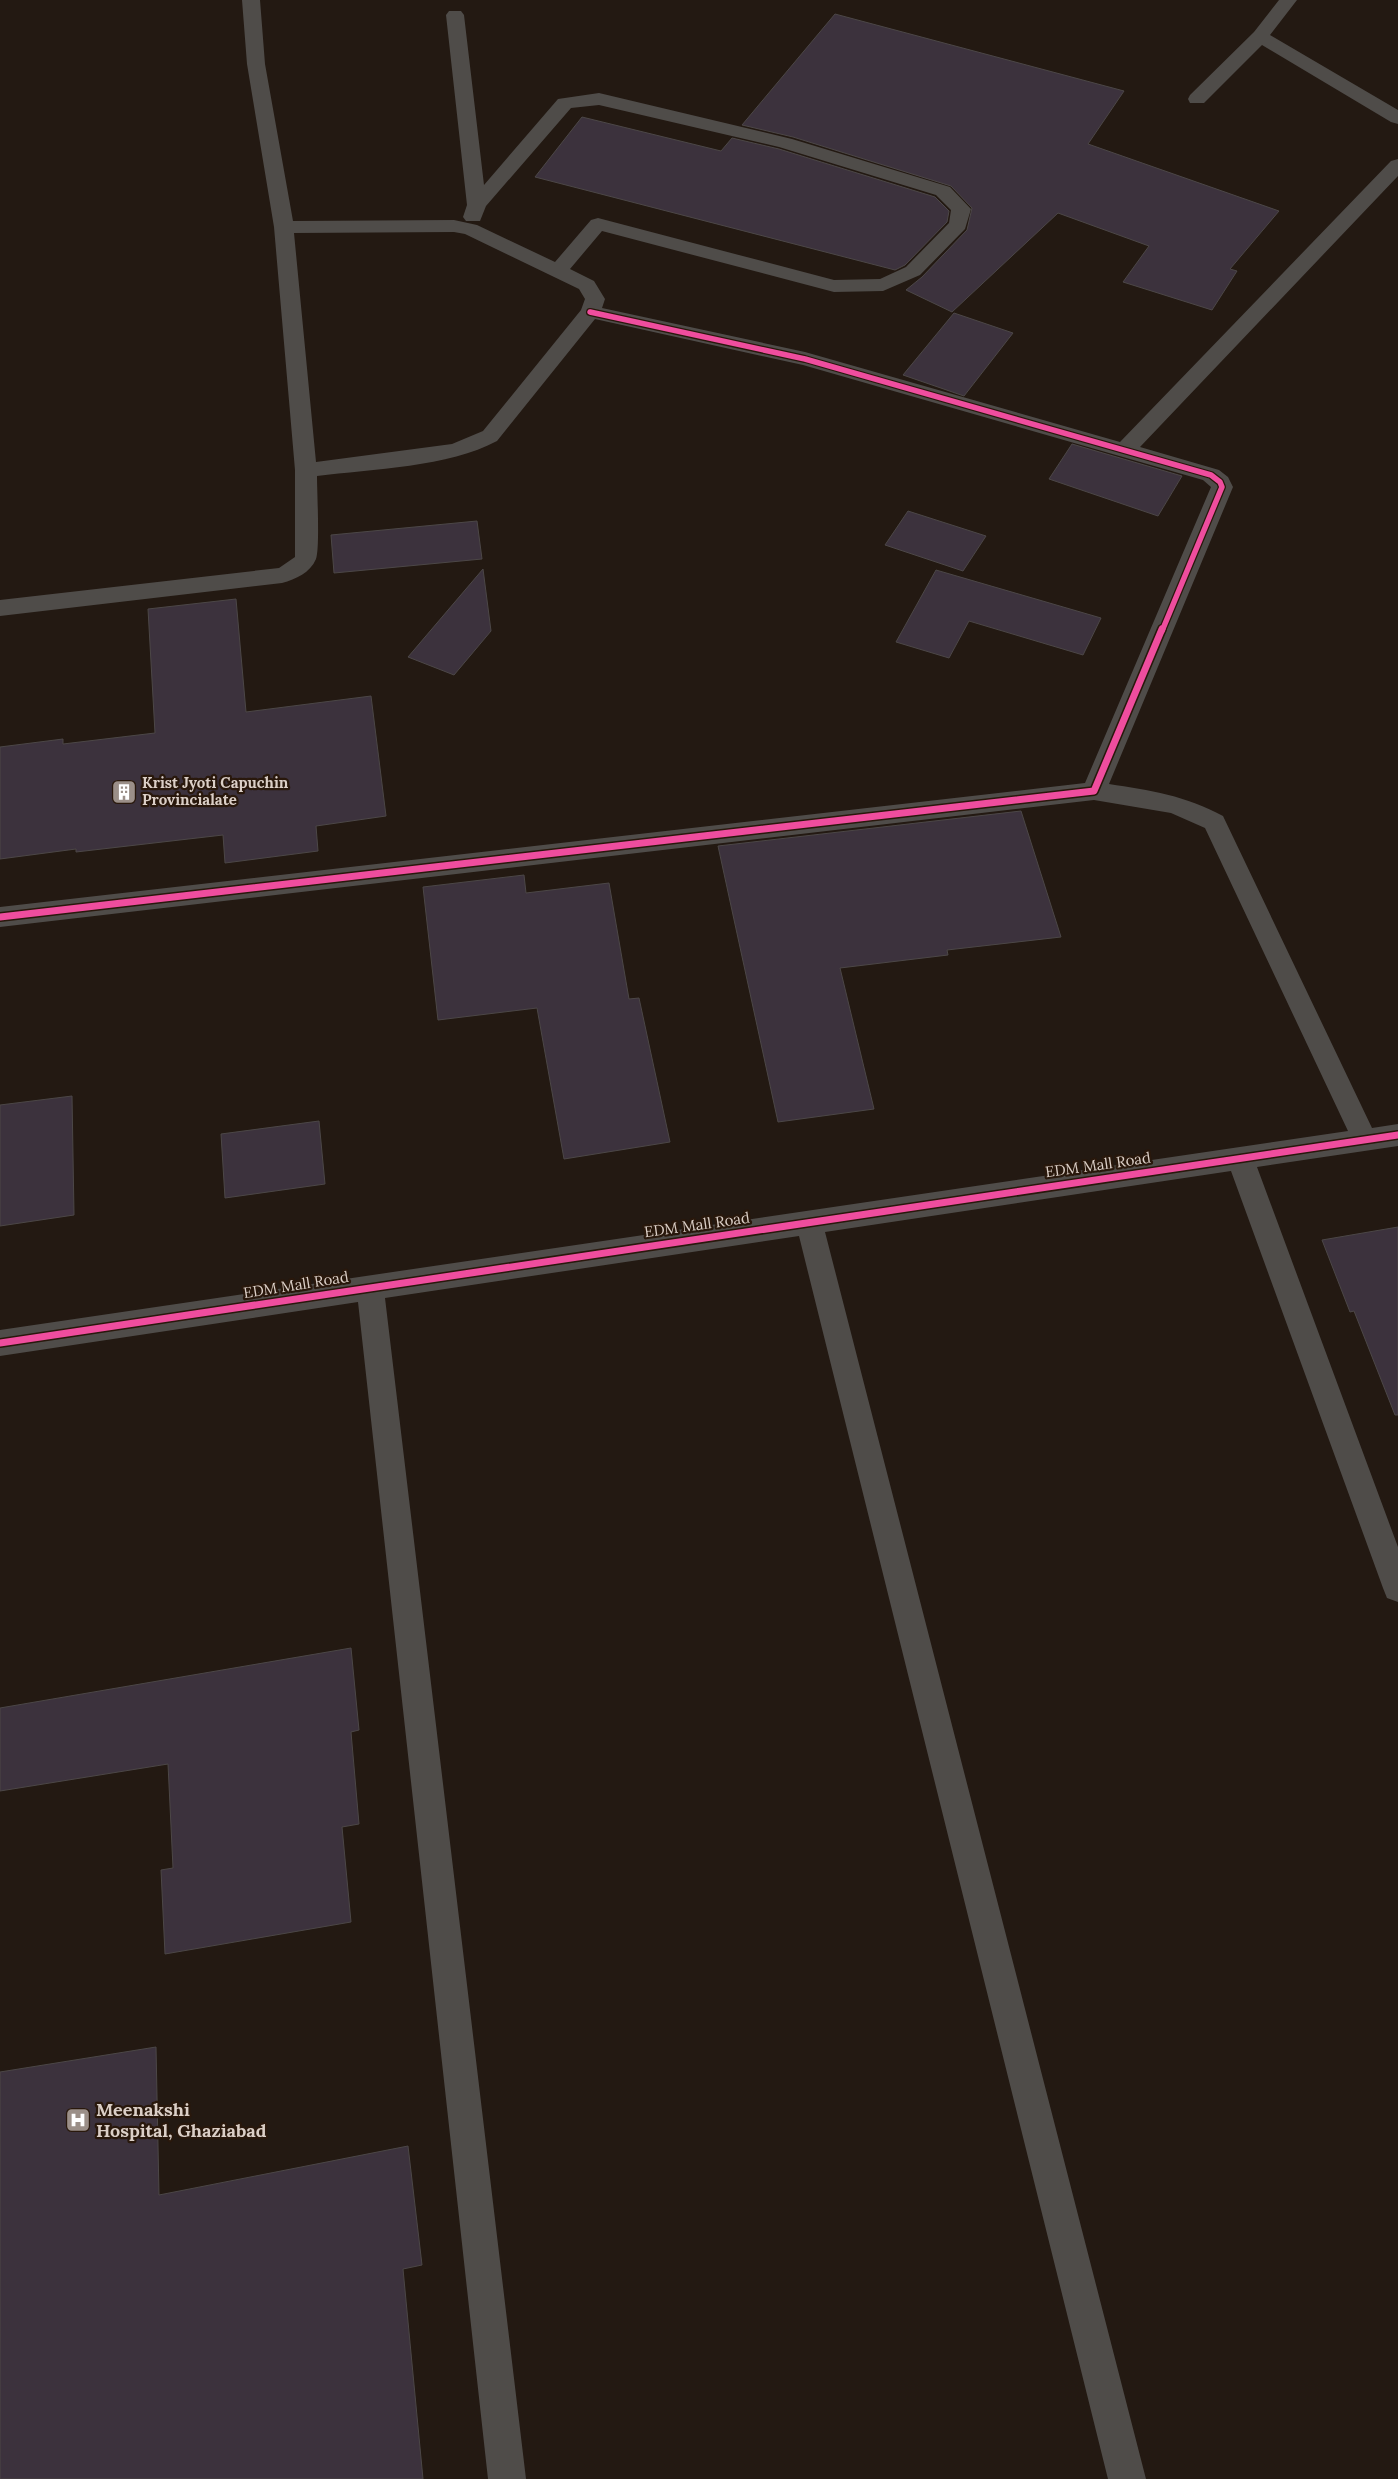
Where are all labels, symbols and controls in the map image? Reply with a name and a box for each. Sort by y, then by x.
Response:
place label: Krist Jyoti Capuchin Provincialate [142,773,289,809]
building icon: Krist Jyoti Capuchin Provincialate [111,779,137,805]
street label: EDM Mall Road [1044,1148,1152,1181]
street label: EDM Mall Road [643,1208,751,1241]
street label: EDM Mall Road [242,1267,350,1302]
place label: Meenakshi Hospital, Ghaziabad [96,2098,267,2142]
hospital icon: Meenakshi Hospital, Ghaziabad [65,2107,91,2133]

